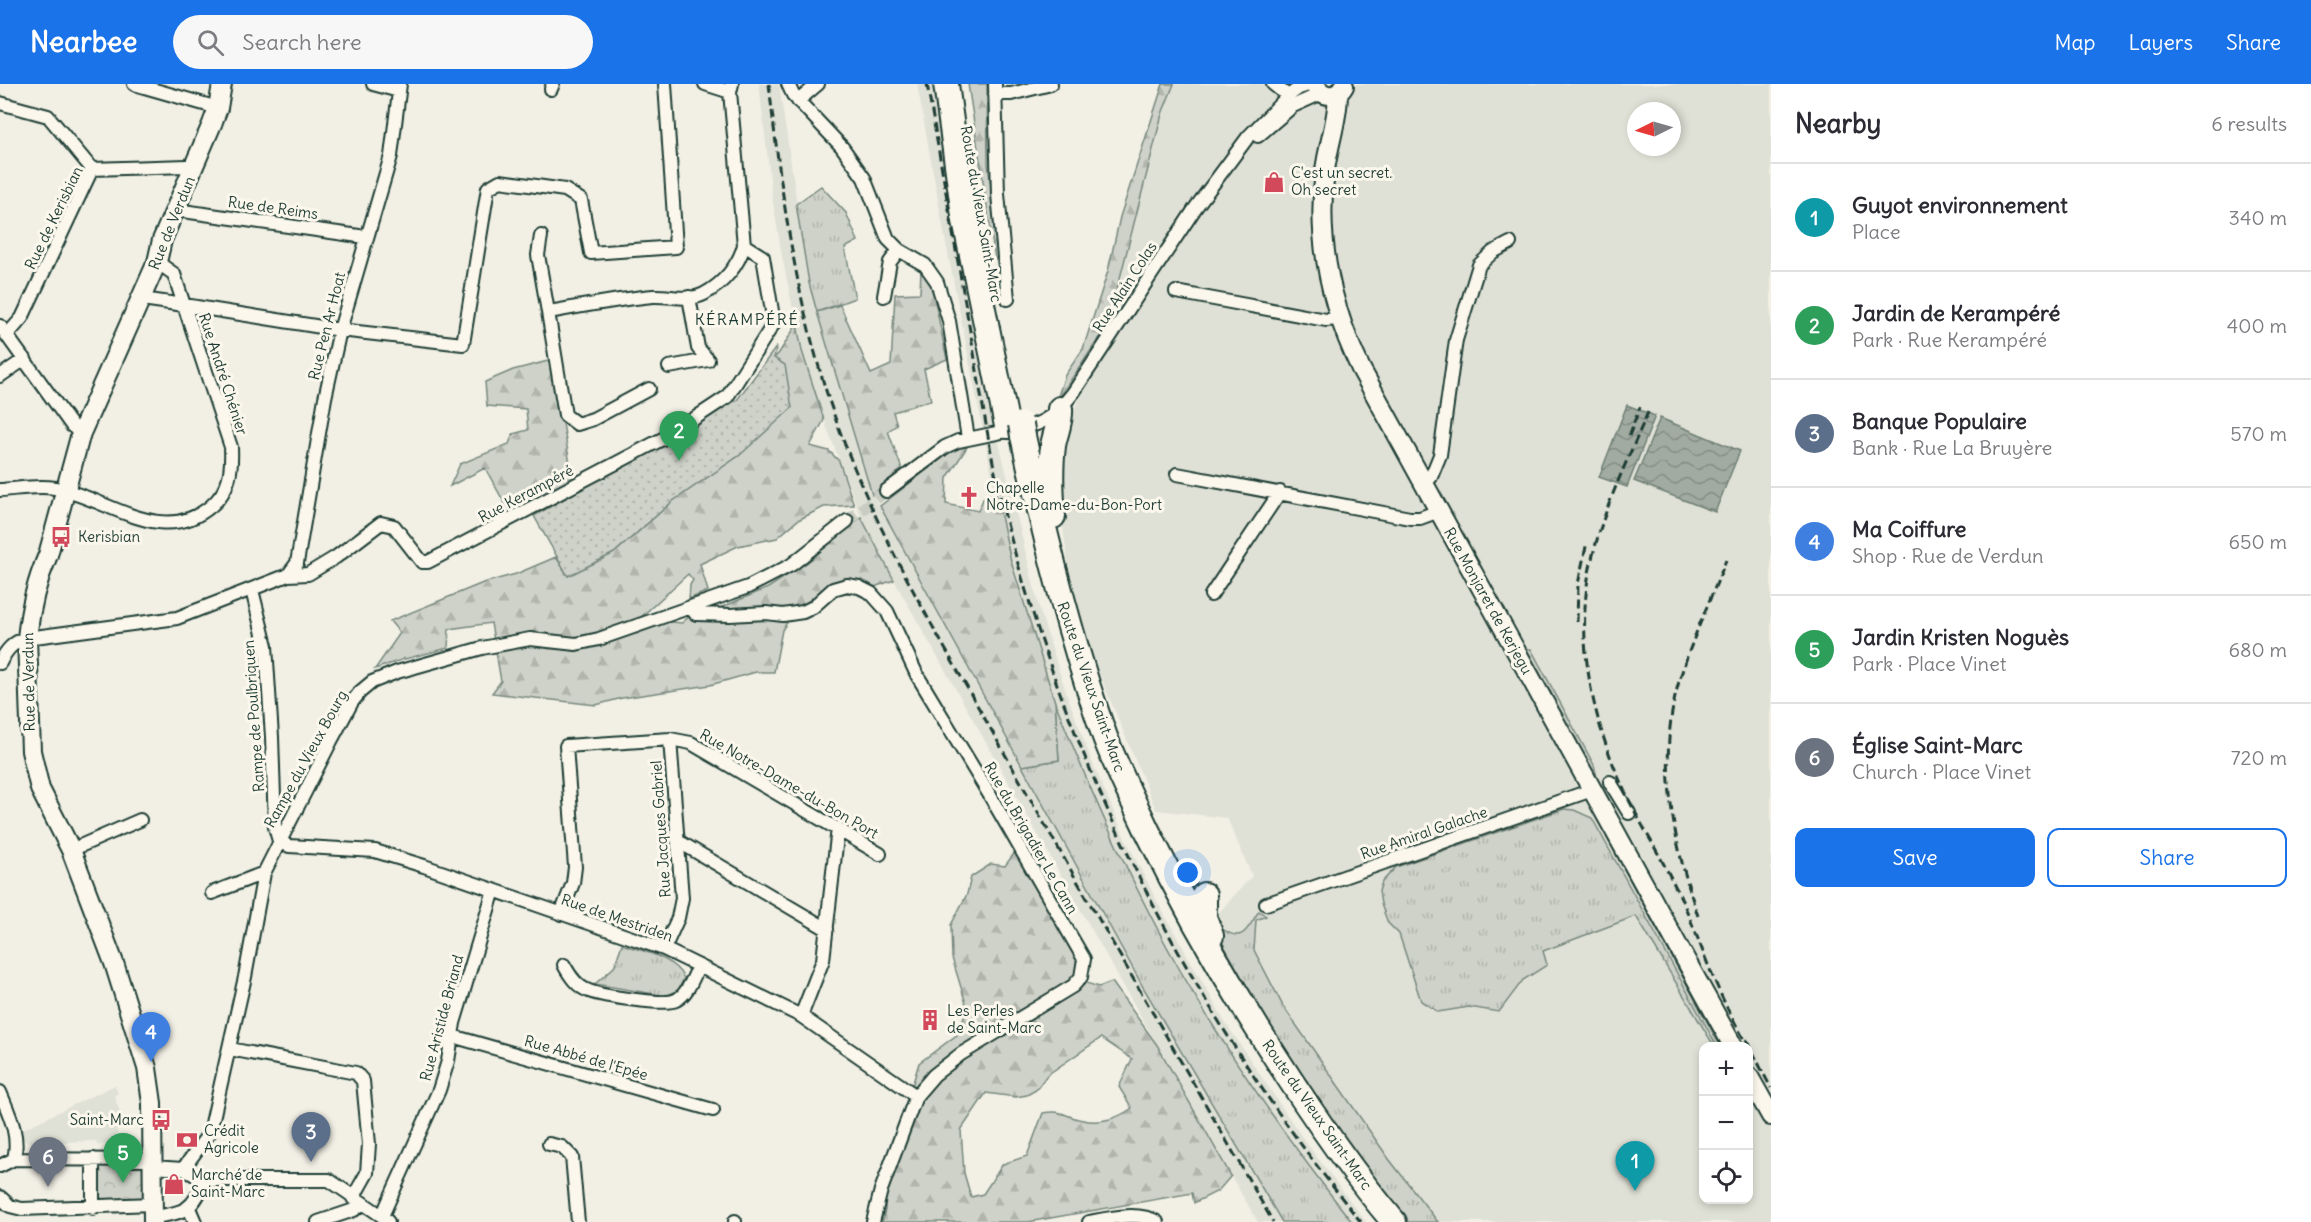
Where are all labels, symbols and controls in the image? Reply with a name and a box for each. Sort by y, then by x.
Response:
search box [173,15,593,69]
text: Nearbee [30,24,137,60]
icon: search [194,26,227,59]
text: Search here [242,28,362,56]
text: Map [2055,29,2095,56]
text: Layers [2128,29,2193,56]
text: Share [2226,29,2281,56]
north arrow [1627,102,1681,156]
text: Nearby [1795,107,1881,140]
text: 6 results [2211,111,2287,136]
street label: Route du Vieux Saint-Marc [957,124,1006,304]
street label: Rue de Kerisbian [20,163,87,272]
place label: C'est un secret. Oh secret [1291,163,1392,199]
shop icon: C'est un secret. Oh secret [1262,170,1286,194]
street label: Rue de Verdun [144,173,199,272]
text: Guyot environnement [1852,191,2068,219]
street label: Rue de Reims [227,192,320,223]
text: 1 [1811,205,1818,230]
text: 340 m [2229,205,2287,230]
text: Place [1852,219,1900,244]
street label: Rue Alain Colas [1088,238,1161,335]
street label: Rue Pen Ar Hoat [304,270,349,382]
text: Jardin de Kerampéré [1852,299,2060,327]
district label: KÉRAMPÉRÉ [695,309,799,329]
street label: Rue André Chénier [195,310,252,437]
text: 2 [1809,313,1820,338]
text: 400 m [2227,313,2287,338]
text: Park · Rue Kerampéré [1852,327,2047,352]
text: Banque Populaire [1852,407,2027,435]
pin: 2 [660,412,698,461]
text: 3 [1809,421,1820,446]
text: 570 m [2230,421,2287,446]
text: Bank · Rue La Bruyère [1852,435,2052,460]
street label: Rue Kerampéré [475,461,577,527]
place label: Chapelle Notre-Dame-du-Bon-Port [986,478,1162,514]
church icon: Chapelle Notre-Dame-du-Bon-Port [957,485,981,509]
text: Ma Coiffure [1852,515,1966,543]
street label: Rue Monjaret de Kerjegu [1440,524,1537,678]
bus stop icon: Kerisbian [49,525,73,549]
place label: Kerisbian [78,527,140,546]
text: 4 [1809,529,1820,554]
text: 650 m [2229,529,2287,554]
text: Shop · Rue de Verdun [1852,543,2044,568]
street label: Route du Vieux Saint-Marc [1053,599,1130,775]
text: Jardin Kristen Noguès [1852,623,2069,651]
street label: Rue de Verdun [18,632,39,732]
text: 5 [1809,637,1820,662]
text: 680 m [2228,637,2287,662]
street label: Rampe de Poulbriquen [239,639,268,793]
text: Park · Place Vinet [1852,651,2007,676]
street label: Rampe du Vieux Bourg [260,687,351,831]
street label: Rue Notre-Dame-du-Bon Port [697,725,882,843]
text: Église Saint-Marc [1852,731,2023,759]
text: 6 [1809,745,1820,770]
text: 720 m [2231,745,2287,770]
street label: Rue du Brigadier Le Cann [980,758,1083,917]
text: Church · Place Vinet [1852,759,2031,784]
street label: Rue Jacques Gabriel [646,760,675,898]
street label: Rue Amiral Galache [1358,802,1490,863]
button: Save [1795,828,2035,887]
button: Share [2047,828,2287,887]
your location [1173,858,1202,887]
street label: Rue de Mestriden [559,889,676,946]
street label: Rue Aristide Briand [416,952,468,1083]
place label: Les Perles de Saint-Marc [947,1001,1042,1037]
building icon: Les Perles de Saint-Marc [918,1008,942,1032]
pin: 4 [132,1012,170,1062]
street label: Rue Abbé de l'Epée [522,1031,650,1084]
street label: Route du Vieux Saint-Marc [1258,1036,1377,1194]
map controls [1699,1042,1753,1204]
button: + [1699,1042,1753,1096]
button: − [1699,1096,1753,1150]
bus stop icon: Saint-Marc [149,1108,173,1132]
place label: Saint-Marc [70,1110,144,1129]
pin: 3 [292,1112,330,1162]
place label: Crédit Agricole [204,1121,259,1157]
bank icon: Crédit Agricole [175,1128,199,1152]
pin: 5 [104,1134,142,1183]
pin: 6 [28,1138,68,1187]
pin: 1 [1616,1142,1654,1191]
button: locate [1699,1150,1753,1204]
place label: Marché de Saint-Marc [191,1165,266,1201]
shop icon: Marché de Saint-Marc [162,1172,186,1196]

